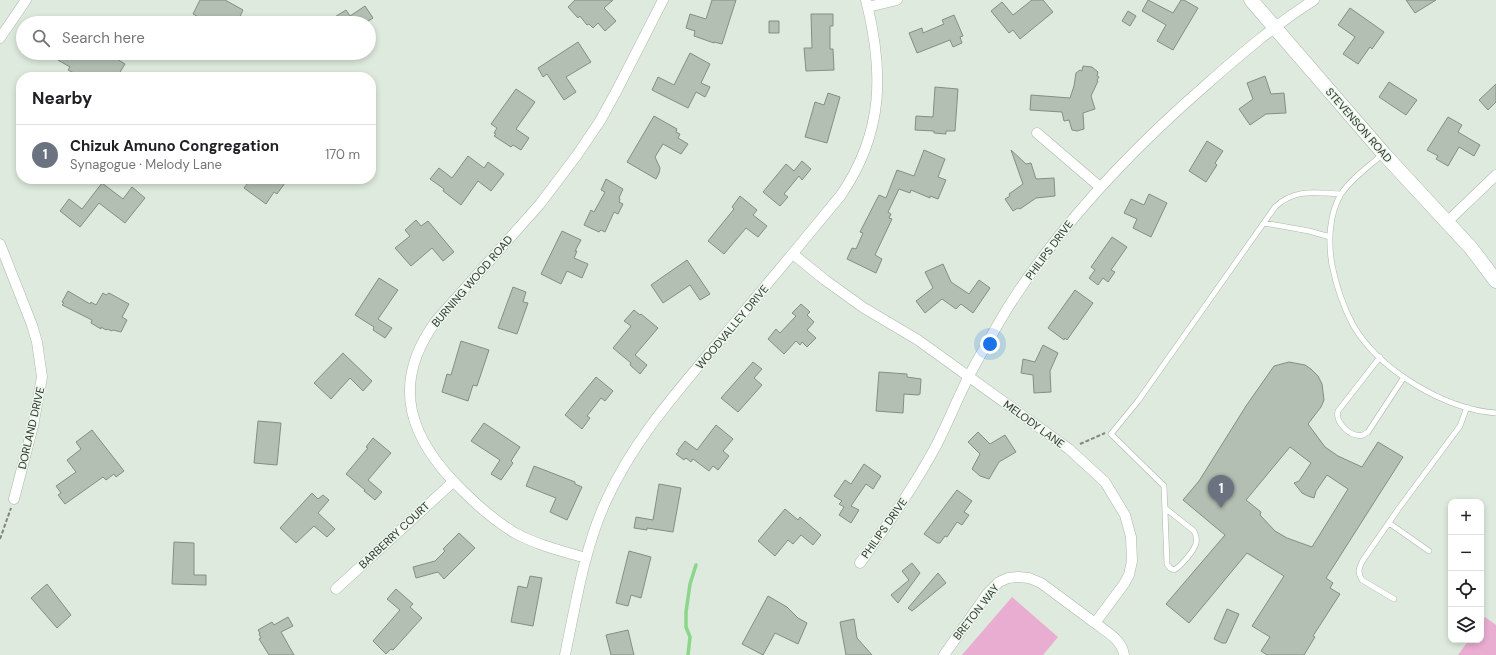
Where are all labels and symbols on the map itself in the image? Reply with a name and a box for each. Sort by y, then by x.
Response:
street label: STEVENSON ROAD [1323,85,1396,166]
street label: PHILIPS DRIVE [1022,218,1076,282]
street label: BURNING WOOD ROAD [428,232,516,330]
street label: WOODVALLEY DRIVE [693,282,771,372]
your location [980,334,1000,354]
street label: DORLAND DRIVE [15,385,47,471]
street label: MELODY LANE [1001,397,1067,451]
pin: 1 [1208,475,1234,508]
street label: PHILIPS DRIVE [858,495,910,561]
street label: BARBERRY COURT [356,499,432,571]
street label: BRETON WAY [950,581,1003,643]

